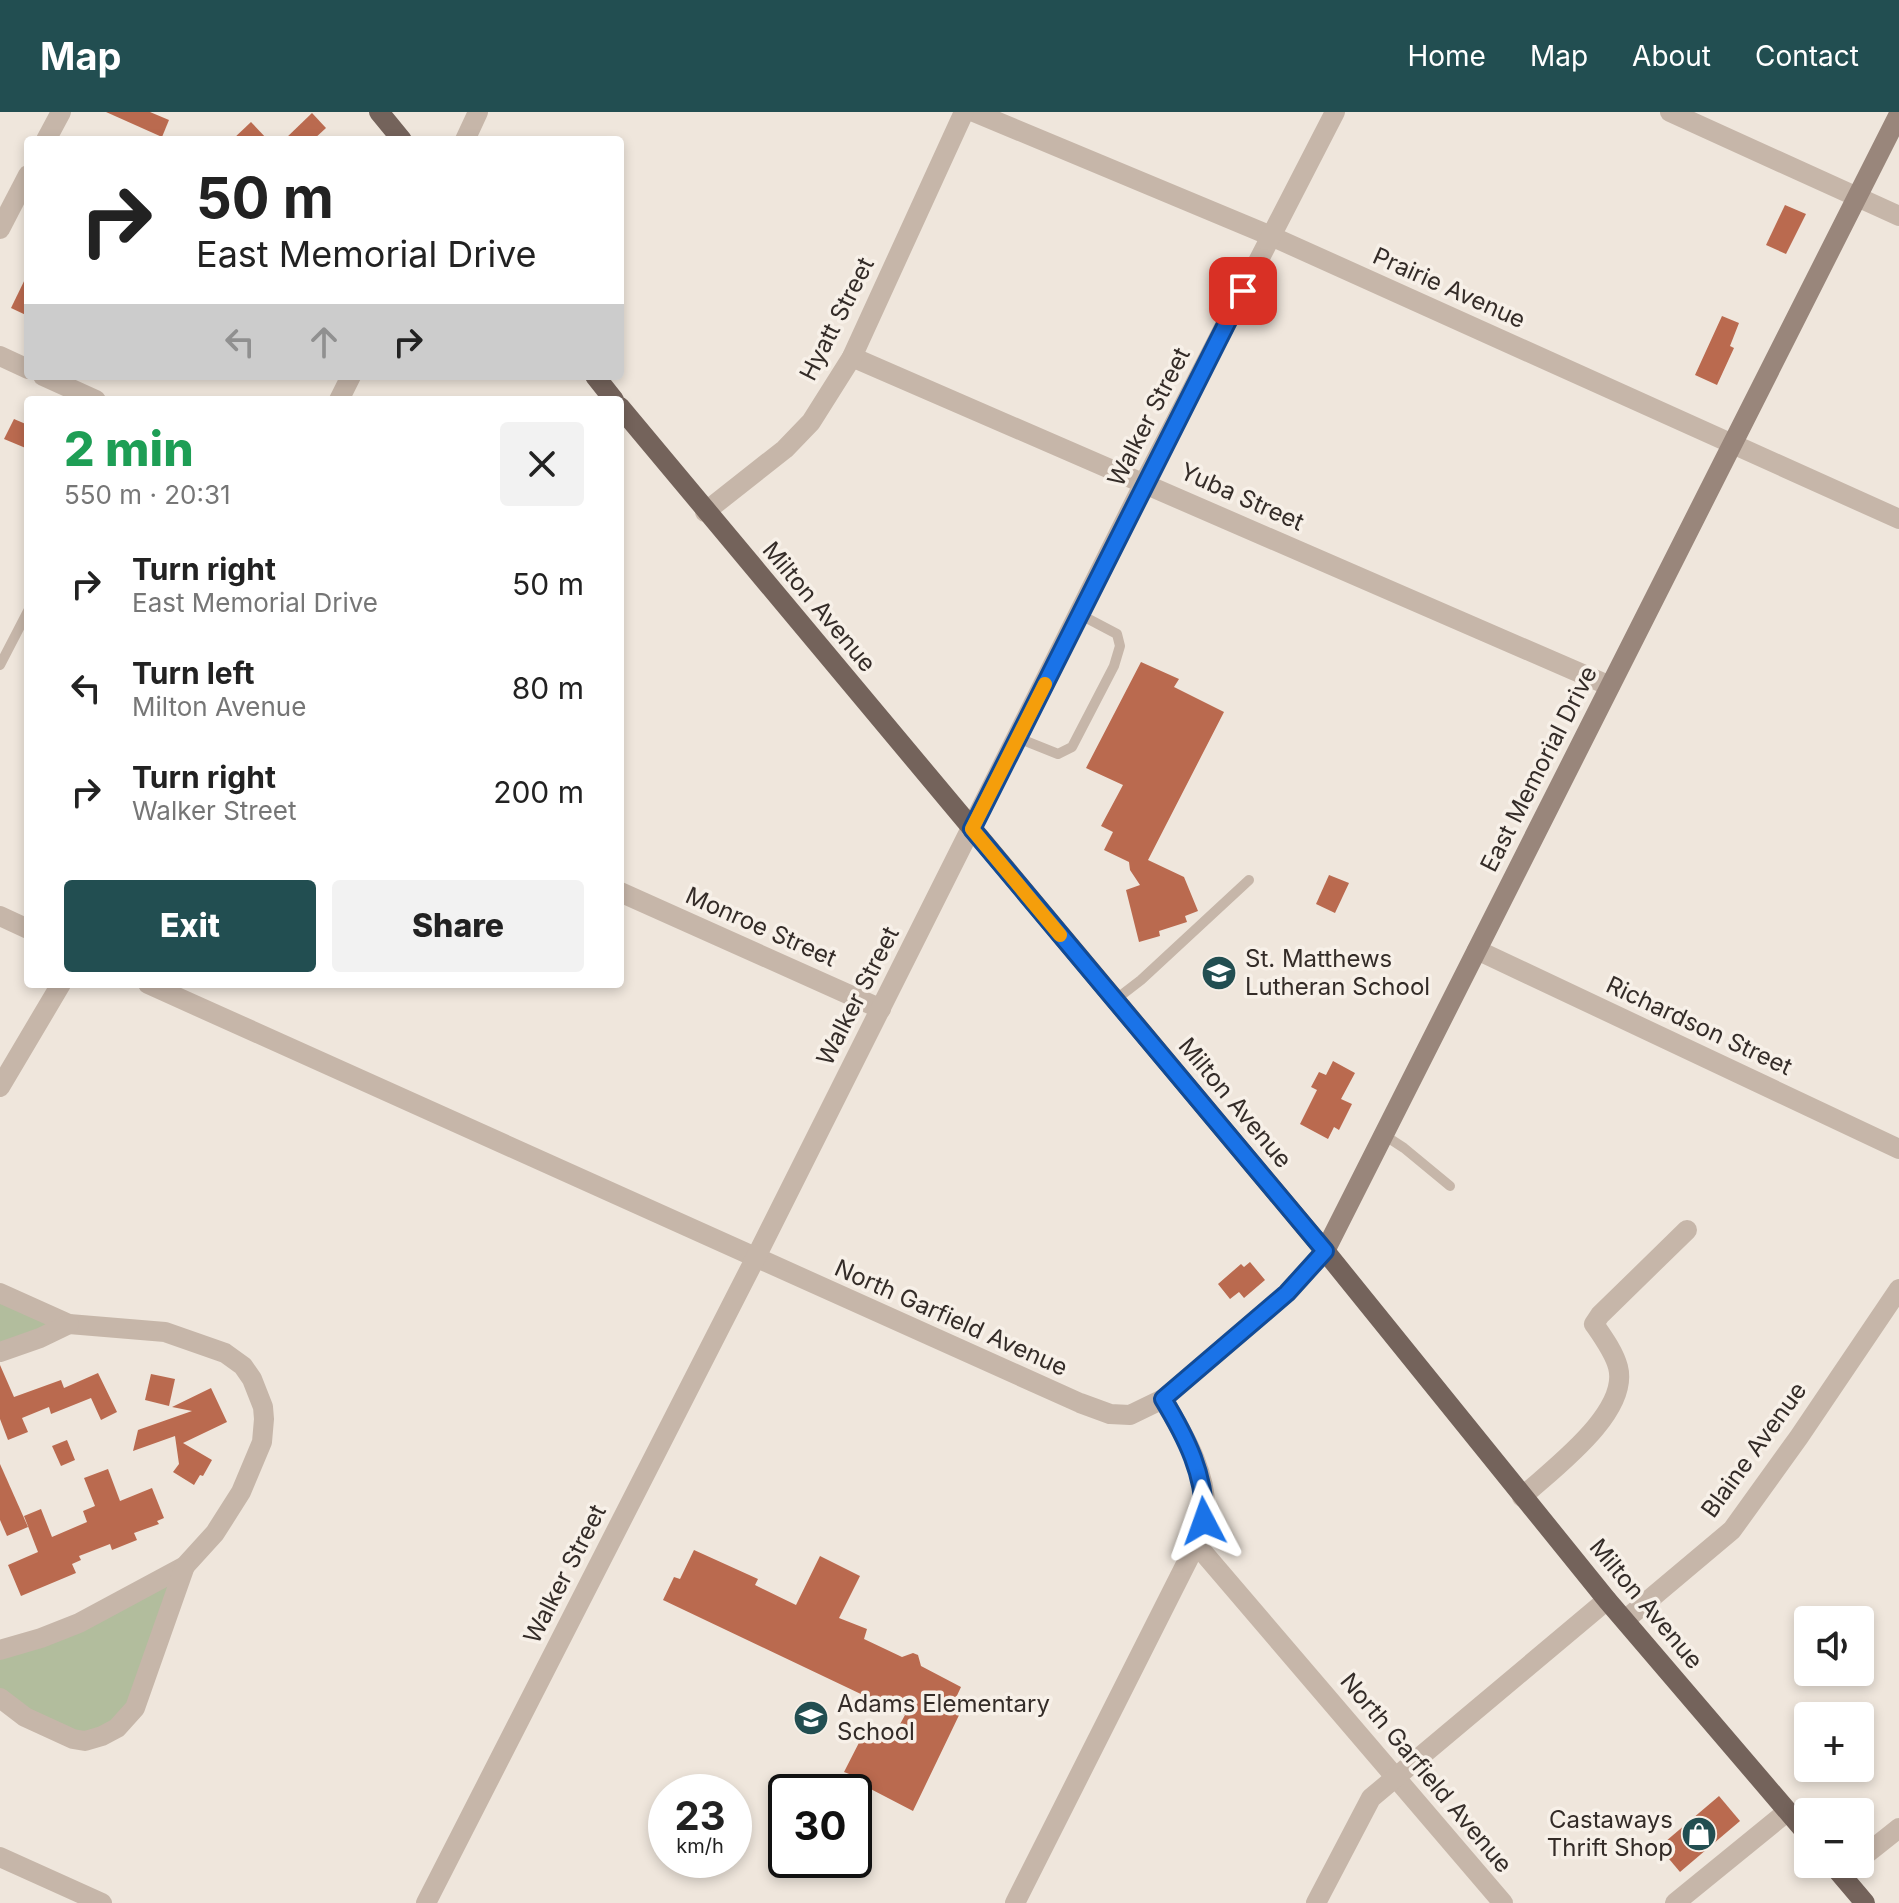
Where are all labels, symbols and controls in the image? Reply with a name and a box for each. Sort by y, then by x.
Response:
text: Map [40,33,121,79]
text: Home [1407,39,1486,73]
text: Map [1530,39,1588,73]
text: About [1632,39,1711,73]
text: Contact [1755,39,1859,73]
text: 50 m [196,164,334,232]
icon: right [64,168,168,272]
text: East Memorial Drive [196,232,537,276]
street label: Prairie Avenue [1368,241,1530,334]
street label: Hyatt Street [793,252,880,385]
pin [1209,257,1277,325]
icon: arrive [1221,269,1265,313]
icon: left [218,320,262,364]
icon: ahead [302,320,346,364]
icon: right [386,320,430,364]
street label: Walker Street [1101,342,1196,491]
text: 2 min [64,419,194,478]
button: close [500,422,584,506]
street label: Yuba Street [1176,456,1309,537]
text: 550 m · 20:31 [64,479,231,510]
street label: Milton Avenue [757,536,882,678]
text: Turn right [132,551,276,587]
icon: right [64,562,108,606]
text: 50 m [512,566,584,602]
text: East Memorial Drive [132,587,378,618]
text: Turn left [132,655,254,691]
street label: East Memorial Drive [1474,661,1603,877]
icon: left [64,666,108,710]
text: 80 m [512,670,584,706]
text: Milton Avenue [132,691,306,722]
text: Turn right [132,759,276,795]
icon: right [64,770,108,814]
text: 200 m [493,774,584,810]
text: Walker Street [132,795,297,826]
button: Exit [64,880,316,972]
button: Share [332,880,584,972]
street label: Monroe Street [681,880,841,973]
street label: Walker Street [810,921,905,1070]
place label: St. Matthews Lutheran School [1245,944,1430,1001]
school or university icon: St. Matthews Lutheran School [1200,954,1238,992]
street label: Richardson Street [1602,970,1797,1081]
street label: Milton Avenue [1173,1032,1298,1174]
street label: North Garfield Avenue [830,1253,1072,1382]
street label: Blaine Avenue [1695,1376,1812,1523]
position arrow [1162,1479,1246,1563]
street label: Walker Street [517,1499,612,1648]
street label: Milton Avenue [1584,1533,1709,1675]
map controls [1794,1606,1874,1878]
button: sound [1794,1606,1874,1686]
street label: North Garfield Avenue [1334,1667,1518,1878]
place label: Adams Elementary School [837,1689,1050,1746]
school or university icon: Adams Elementary School [792,1699,830,1737]
button: + [1794,1702,1874,1782]
speed limit sign: 30 [768,1774,872,1878]
text: 23 [674,1791,726,1840]
button: − [1794,1798,1874,1878]
place label: Castaways Thrift Shop [1547,1805,1673,1862]
shop icon: Castaways Thrift Shop [1680,1815,1718,1853]
text: km/h [676,1834,724,1858]

